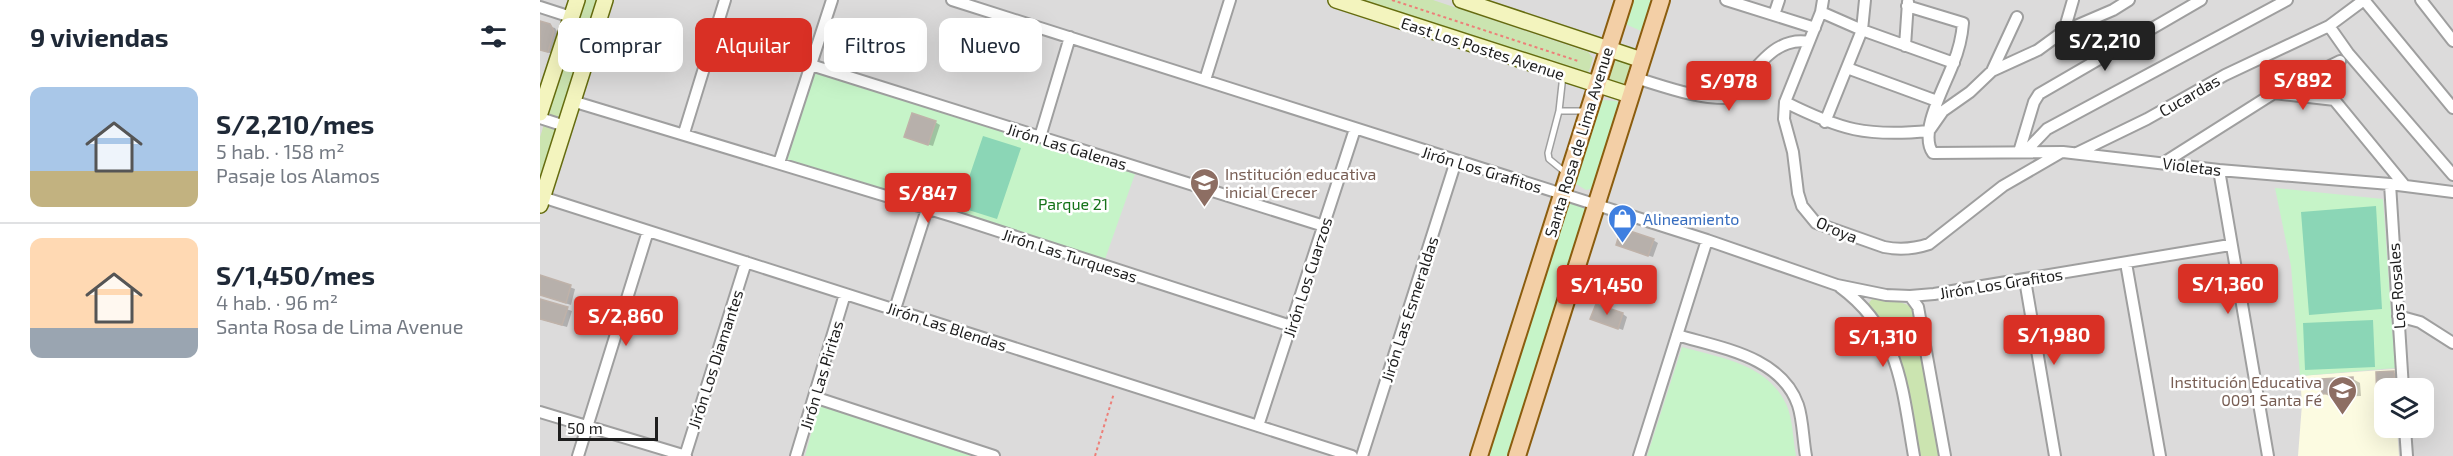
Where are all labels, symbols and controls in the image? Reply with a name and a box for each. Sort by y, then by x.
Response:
street label: East Los Postes Avenue [1399,13,1567,83]
chip: Comprar [558,18,683,72]
chip: Alquilar [695,18,812,72]
chip: Filtros [824,18,927,72]
chip: Nuevo [939,18,1042,72]
icon: filters [477,20,510,53]
text: 9 viviendas [30,21,169,52]
pin: S/2,210 [2050,21,2160,72]
text: S/2,210 [2069,28,2141,52]
street label: Santa Rosa de Lima Avenue [1540,45,1616,239]
pin: S/892 [2261,60,2345,111]
pin: S/978 [1687,61,1771,112]
text: S/892 [2274,67,2332,91]
text: S/978 [1700,68,1758,92]
street label: Cucardas [2155,70,2223,120]
text: S/2,210/mes [216,108,374,139]
icon: home [78,111,150,183]
street label: Jirón Las Galenas [1005,119,1129,173]
text: 5 hab. · 158 m² [216,139,344,163]
street label: Jirón Los Grafitos [1420,142,1544,196]
street label: Violetas [2161,153,2223,179]
text: Pasaje los Alamos [216,163,380,187]
place label: Institución educativa inicial Crecer [1225,164,1376,201]
school or university icon: Institución educativa inicial Crecer [1188,166,1220,208]
pin: S/847 [886,173,970,224]
text: S/847 [899,180,957,204]
park label: Parque 21 [1038,194,1108,213]
shop icon: Alineamiento [1606,202,1638,244]
place label: Alineamiento [1643,209,1739,228]
street label: Oroya [1813,212,1861,246]
street label: Jirón Los Cuarzos [1279,214,1335,340]
street label: Jirón Las Turquesas [1000,224,1140,286]
street label: Jirón Las Esmeraldas [1376,234,1442,384]
street label: Los Rosales [2384,242,2408,330]
text: S/1,450/mes [216,259,375,290]
icon: home [78,262,150,334]
street label: Jirón Los Grafitos [1938,264,2064,302]
pin: S/1,360 [2173,264,2283,315]
pin: S/1,450 [1552,265,1662,316]
text: S/1,360 [2192,271,2264,295]
text: S/1,450 [1571,272,1643,296]
street label: Jirón Los Diamantes [684,287,746,431]
text: 4 hab. · 96 m² [216,290,338,314]
pin: S/2,860 [571,296,681,347]
street label: Jirón Las Blendas [885,298,1009,354]
text: S/2,860 [588,303,664,327]
text: Santa Rosa de Lima Avenue [216,314,464,338]
pin: S/1,980 [1999,315,2109,366]
pin: S/1,310 [1828,317,1938,368]
street label: Jirón Las Piritas [795,318,847,432]
text: S/1,980 [2018,322,2090,346]
text: S/1,310 [1849,324,1917,348]
place label: Institución Educativa 0091 Santa Fé [2170,372,2322,409]
school or university icon: Institución Educativa 0091 Santa Fé [2327,374,2359,416]
map controls [2374,378,2434,438]
button: layers [2374,378,2434,438]
scale bar [558,414,658,442]
text: 50 m [567,418,603,437]

